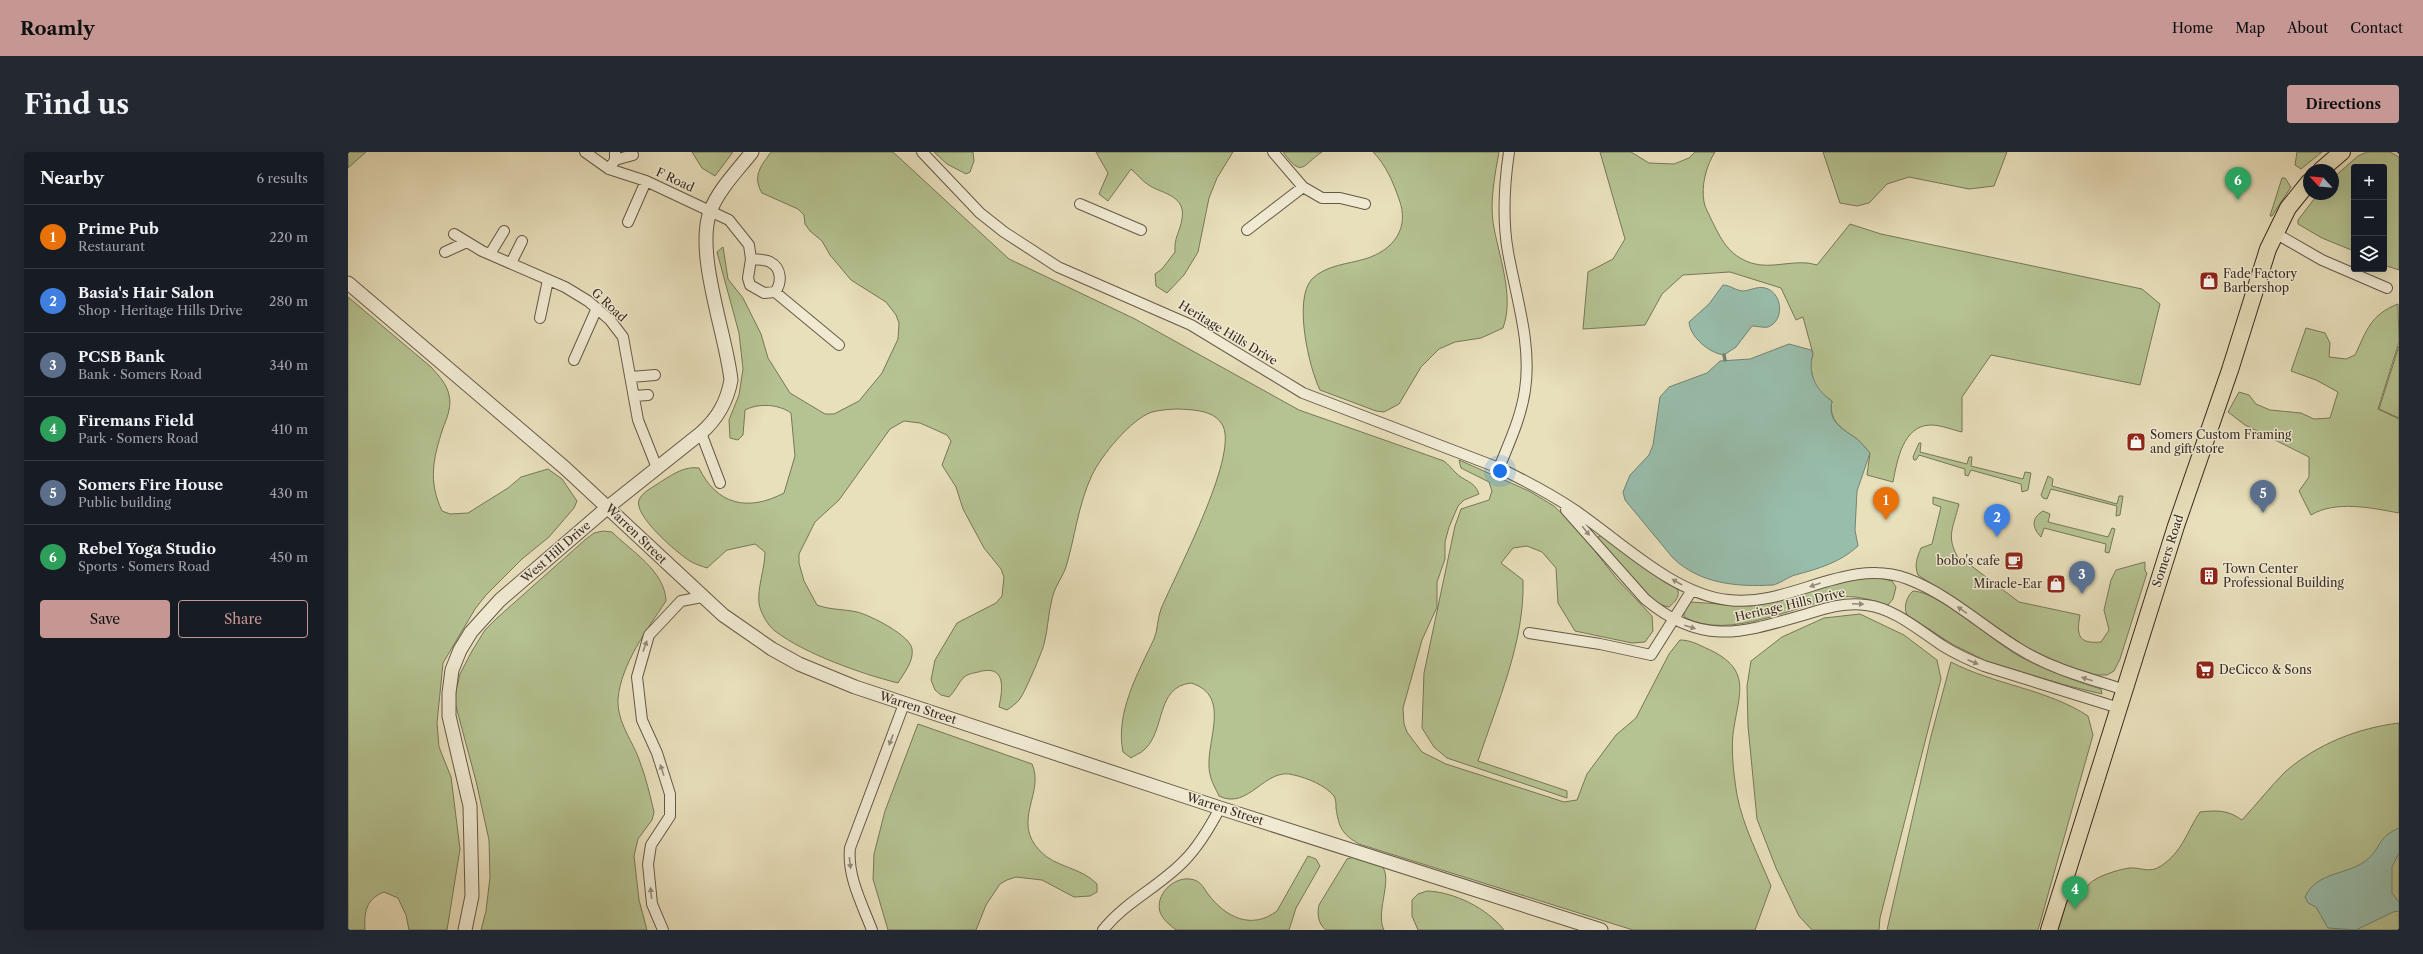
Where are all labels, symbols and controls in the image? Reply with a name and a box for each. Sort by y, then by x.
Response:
text: Roamly [20,17,95,40]
text: Home [2172,19,2213,37]
text: Map [2235,19,2265,37]
text: About [2287,19,2328,37]
text: Contact [2350,19,2403,37]
button: Directions [2287,85,2399,123]
text: Find us [24,87,129,121]
street label: F Road [654,164,697,195]
north arrow [2303,164,2339,200]
map controls [2351,164,2387,272]
button: + [2351,164,2387,200]
pin: 6 [2225,167,2251,200]
text: Nearby [40,168,104,188]
text: 6 results [257,170,308,186]
button: − [2351,200,2387,236]
text: Prime Pub [78,219,159,238]
text: 1 [50,229,56,245]
text: 220 m [269,229,308,245]
button: layers [2351,236,2387,272]
text: Restaurant [78,238,145,254]
place label: Fade Factory Barbershop [2223,266,2298,295]
shop icon: Fade Factory Barbershop [2198,270,2220,292]
text: Basia's Hair Salon [78,283,214,302]
street label: G Road [589,285,631,325]
text: 2 [49,293,57,309]
text: 280 m [269,293,308,309]
street label: Heritage Hills Drive [1176,297,1281,368]
text: Shop · Heritage Hills Drive [78,302,243,318]
text: PCSB Bank [78,347,165,366]
text: 3 [49,357,57,373]
text: 340 m [270,357,308,373]
text: Bank · Somers Road [78,366,202,382]
text: Firemans Field [78,411,194,430]
text: 4 [49,421,57,437]
text: 410 m [271,421,308,437]
place label: Somers Custom Framing and gift store [2150,427,2292,456]
text: Park · Somers Road [78,430,198,446]
shop icon: Somers Custom Framing and gift store [2125,431,2147,453]
your location [1490,461,1510,481]
text: Somers Fire House [78,475,223,494]
pin: 5 [2250,480,2276,513]
text: 5 [49,485,57,501]
text: 430 m [270,485,308,501]
pin: 1 [1873,487,1899,520]
text: Public building [78,494,171,510]
street label: Warren Street [602,500,671,567]
pin: 2 [1984,504,2010,537]
street label: Somers Road [2149,512,2187,589]
street label: West Hill Drive [517,517,594,586]
one-way arrow [1581,526,1590,537]
text: Rebel Yoga Studio [78,539,216,558]
text: 6 [49,549,57,565]
text: 450 m [270,549,308,565]
cafe icon: bobo's cafe [2003,550,2025,572]
place label: bobo's cafe [1937,553,2000,568]
text: Sports · Somers Road [78,558,210,574]
pin: 3 [2069,561,2095,594]
place label: Town Center Professional Building [2223,561,2345,590]
building icon: Town Center Professional Building [2198,565,2220,587]
shop icon: Miracle-Ear [2045,573,2067,595]
place label: Miracle-Ear [1973,576,2042,591]
one-way arrow [1671,578,1683,585]
one-way arrow [1808,582,1820,588]
street label: Heritage Hills Drive [1733,584,1847,625]
button: Save [40,600,170,638]
button: Share [178,600,308,638]
one-way arrow [1852,601,1864,608]
one-way arrow [1956,606,1967,614]
one-way arrow [1685,624,1697,630]
one-way arrow [643,640,649,652]
one-way arrow [1968,659,1979,665]
supermarket icon: DeCicco & Sons [2194,659,2216,681]
place label: DeCicco & Sons [2219,662,2312,677]
one-way arrow [2081,676,2093,682]
street label: Warren Street [877,688,959,727]
one-way arrow [887,735,893,747]
one-way arrow [659,764,665,776]
street label: Warren Street [1184,789,1266,828]
one-way arrow [847,856,853,869]
pin: 4 [2062,876,2088,909]
one-way arrow [648,887,654,899]

